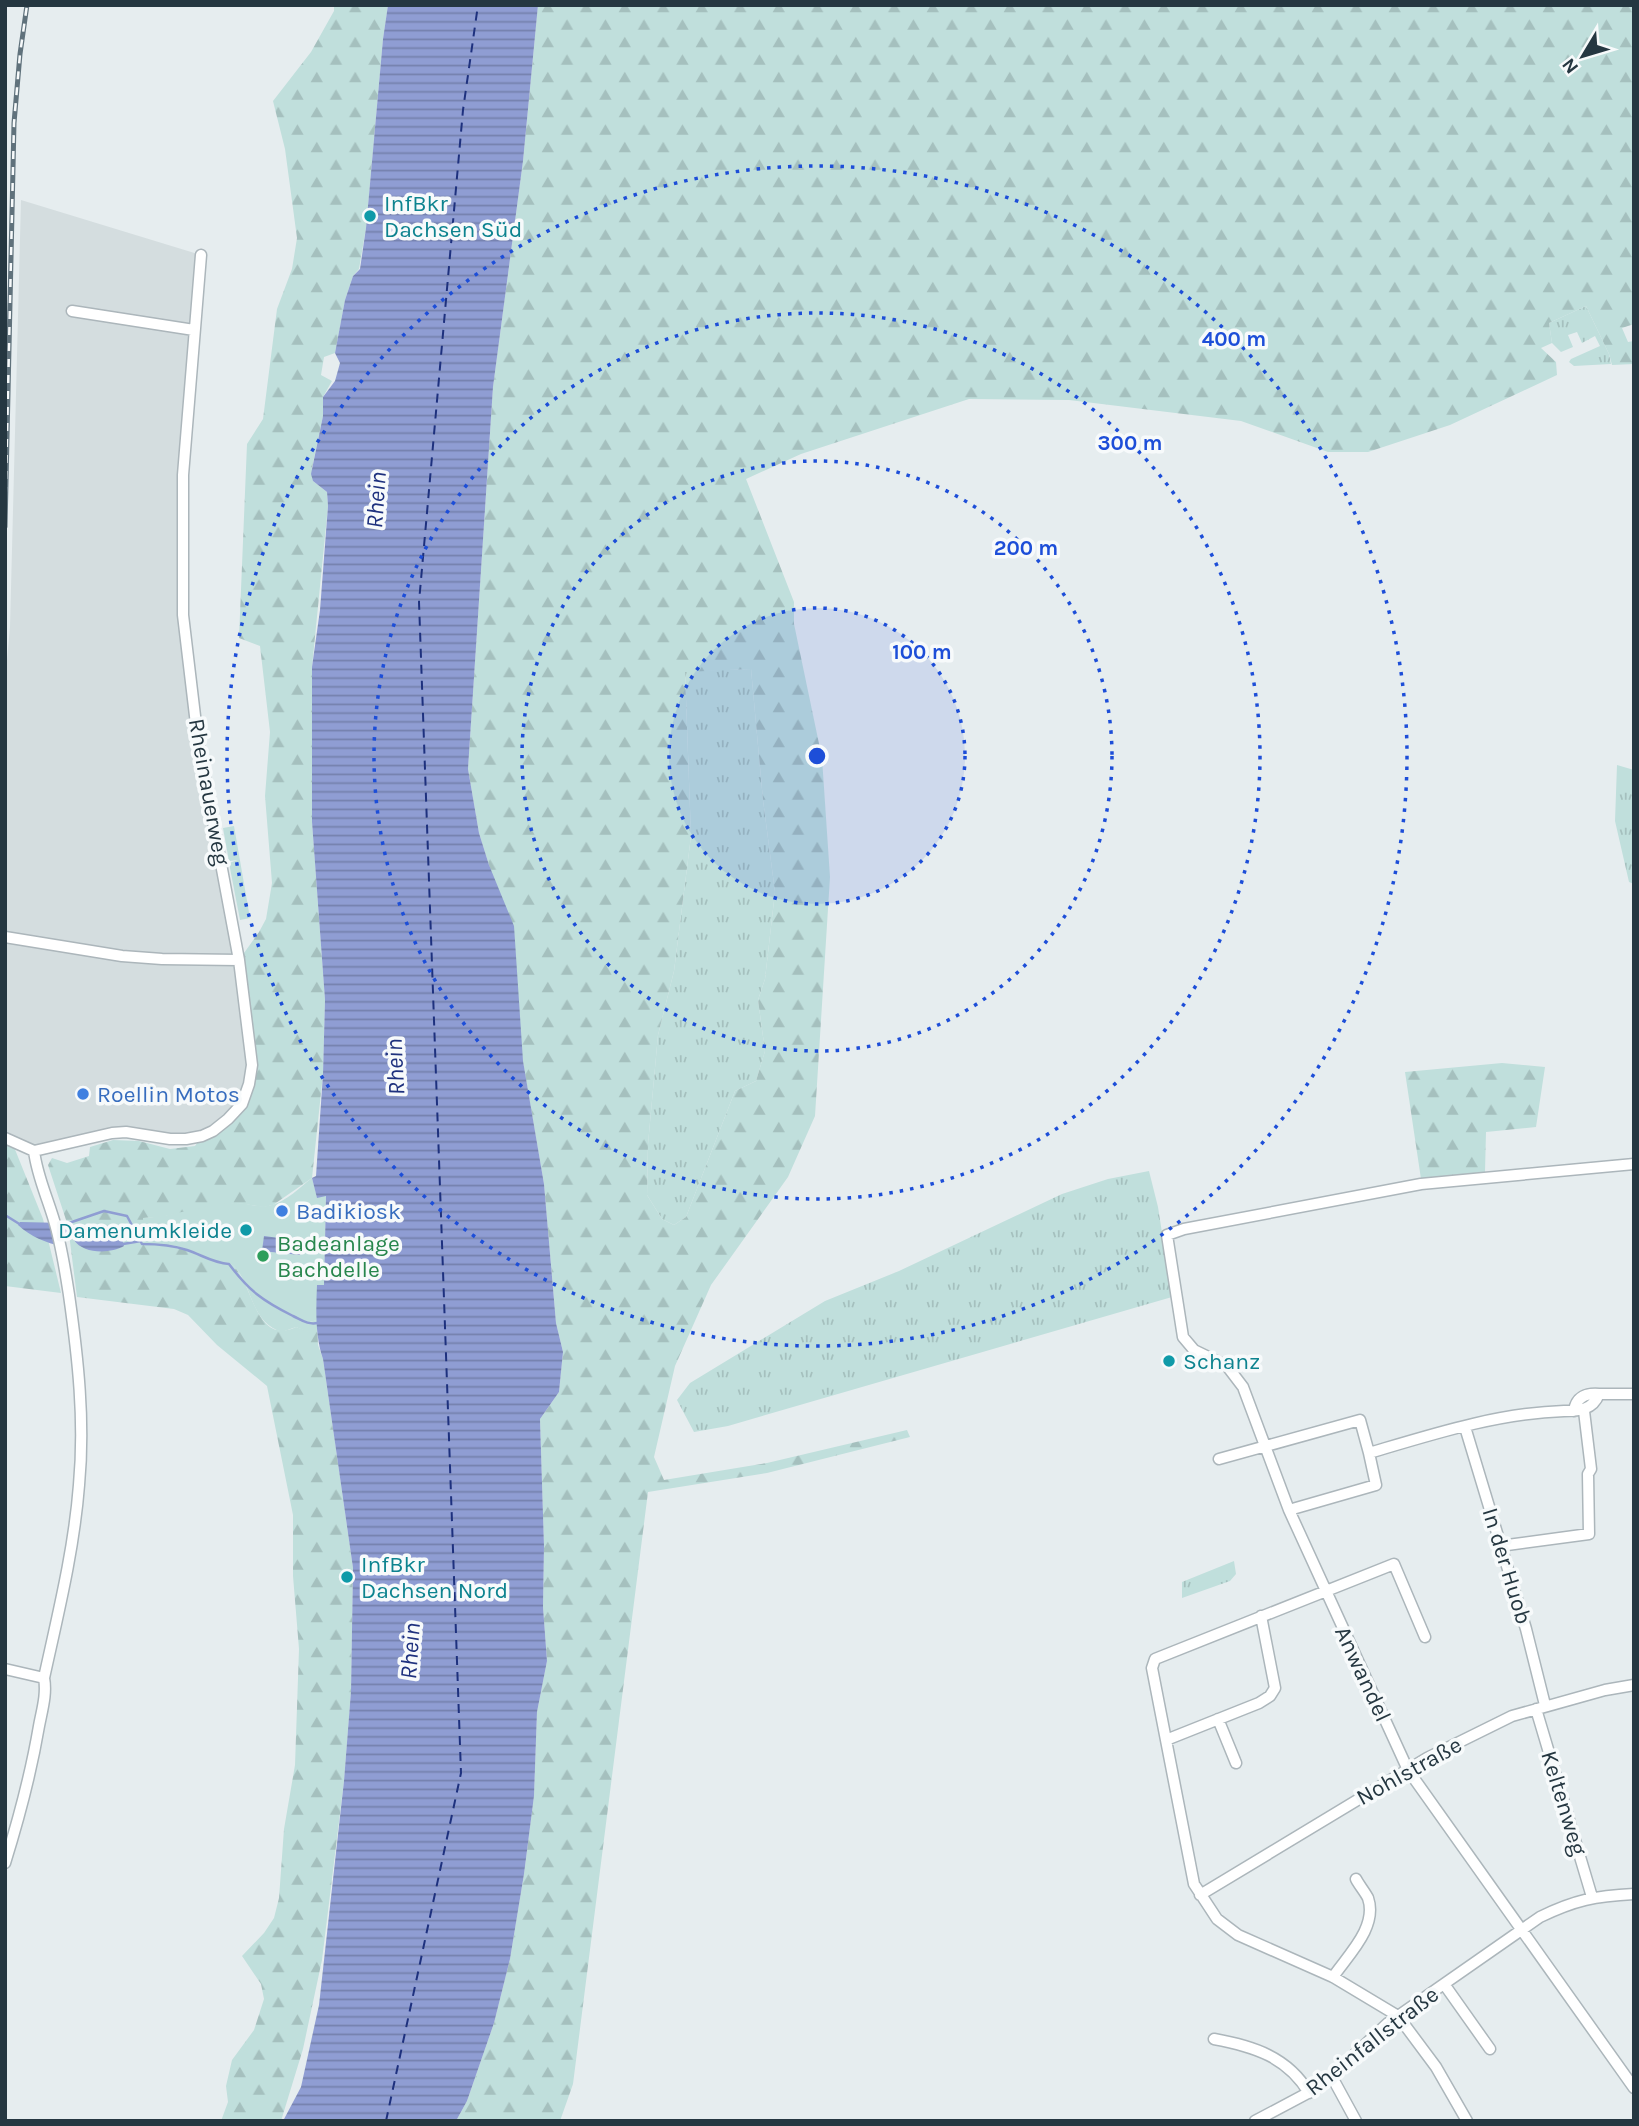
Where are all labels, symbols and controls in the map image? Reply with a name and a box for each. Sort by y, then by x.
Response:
north arrow [1548,21,1618,91]
text: N [1558,54,1583,78]
place label: InfBkr Dachsen Süd [384,190,522,243]
marker: InfBkr Dachsen Süd [362,208,378,224]
text: 400 m [1202,327,1266,351]
text: 300 m [1098,431,1162,455]
water label: Rhein [360,471,392,529]
text: 200 m [994,536,1058,560]
text: 100 m [892,640,952,664]
street label: Rheinauerweg [183,716,235,868]
centre of rings [805,744,829,768]
water label: Rhein [380,1038,410,1096]
place label: Roellin Motos [97,1081,240,1108]
marker: Roellin Motos [75,1086,91,1102]
place label: Badikiosk [296,1198,401,1225]
marker: Badikiosk [274,1203,290,1219]
place label: Damenumkleide [58,1217,232,1244]
marker: Damenumkleide [238,1222,254,1238]
place label: Badeanlage Bachdelle [277,1230,400,1283]
marker: Badeanlage Bachdelle [255,1248,271,1264]
place label: Schanz [1183,1348,1260,1375]
marker: Schanz [1161,1353,1177,1369]
street label: In der Huob [1476,1504,1538,1628]
place label: InfBkr Dachsen Nord [361,1551,508,1604]
marker: InfBkr Dachsen Nord [339,1569,355,1585]
water label: Rhein [394,1622,426,1680]
street label: Anwandel [1329,1622,1397,1726]
street label: Nohlstraße [1352,1731,1466,1811]
street label: Keltenweg [1535,1747,1593,1859]
street label: Rheinfallstraße [1300,1981,1444,2101]

